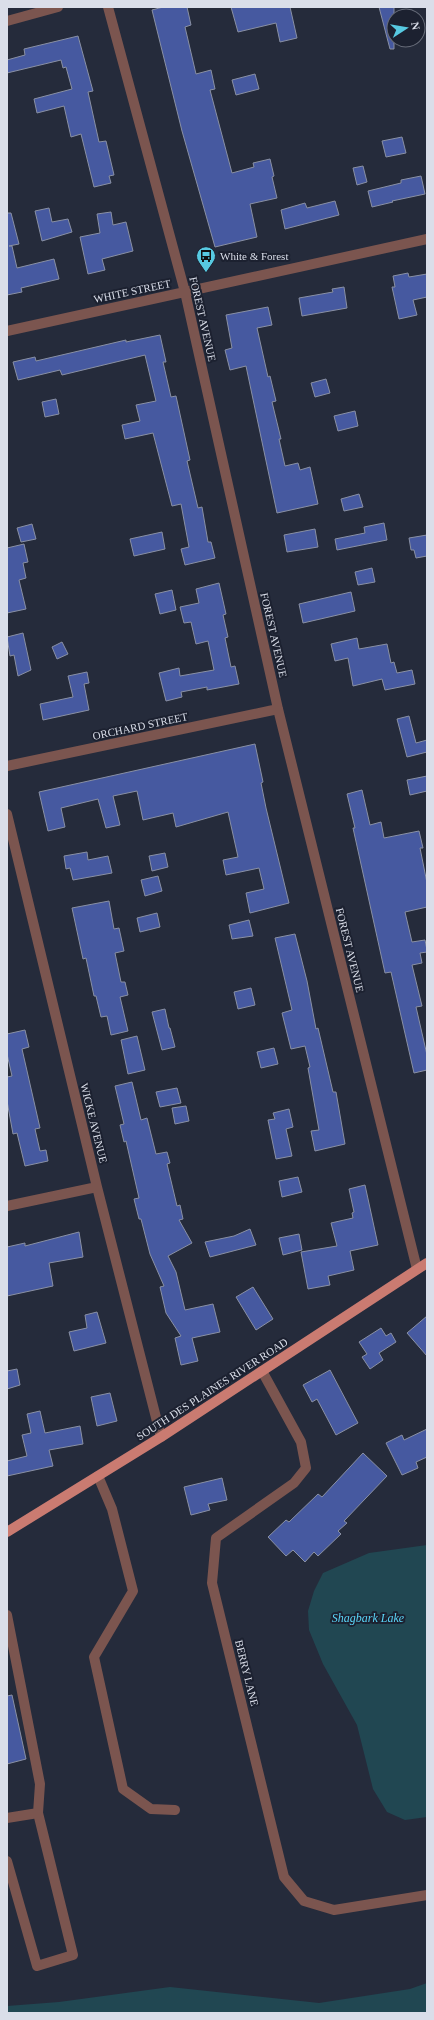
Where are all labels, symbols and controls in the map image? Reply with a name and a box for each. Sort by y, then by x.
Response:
north arrow [386,8,426,48]
text: N [409,21,422,31]
bus stop icon: White & Forest [195,245,217,273]
place label: White & Forest [220,250,288,262]
street label: FOREST AVENUE [187,275,219,363]
street label: WHITE STREET [92,277,172,305]
street label: FOREST AVENUE [258,591,290,679]
street label: ORCHARD STREET [91,710,189,742]
street label: FOREST AVENUE [334,906,366,994]
street label: WICKE AVENUE [78,1082,110,1164]
street label: SOUTH DES PLAINES RIVER ROAD [134,1336,290,1442]
water label: Shagbark Lake [332,1611,405,1625]
street label: BERRY LANE [233,1639,261,1708]

